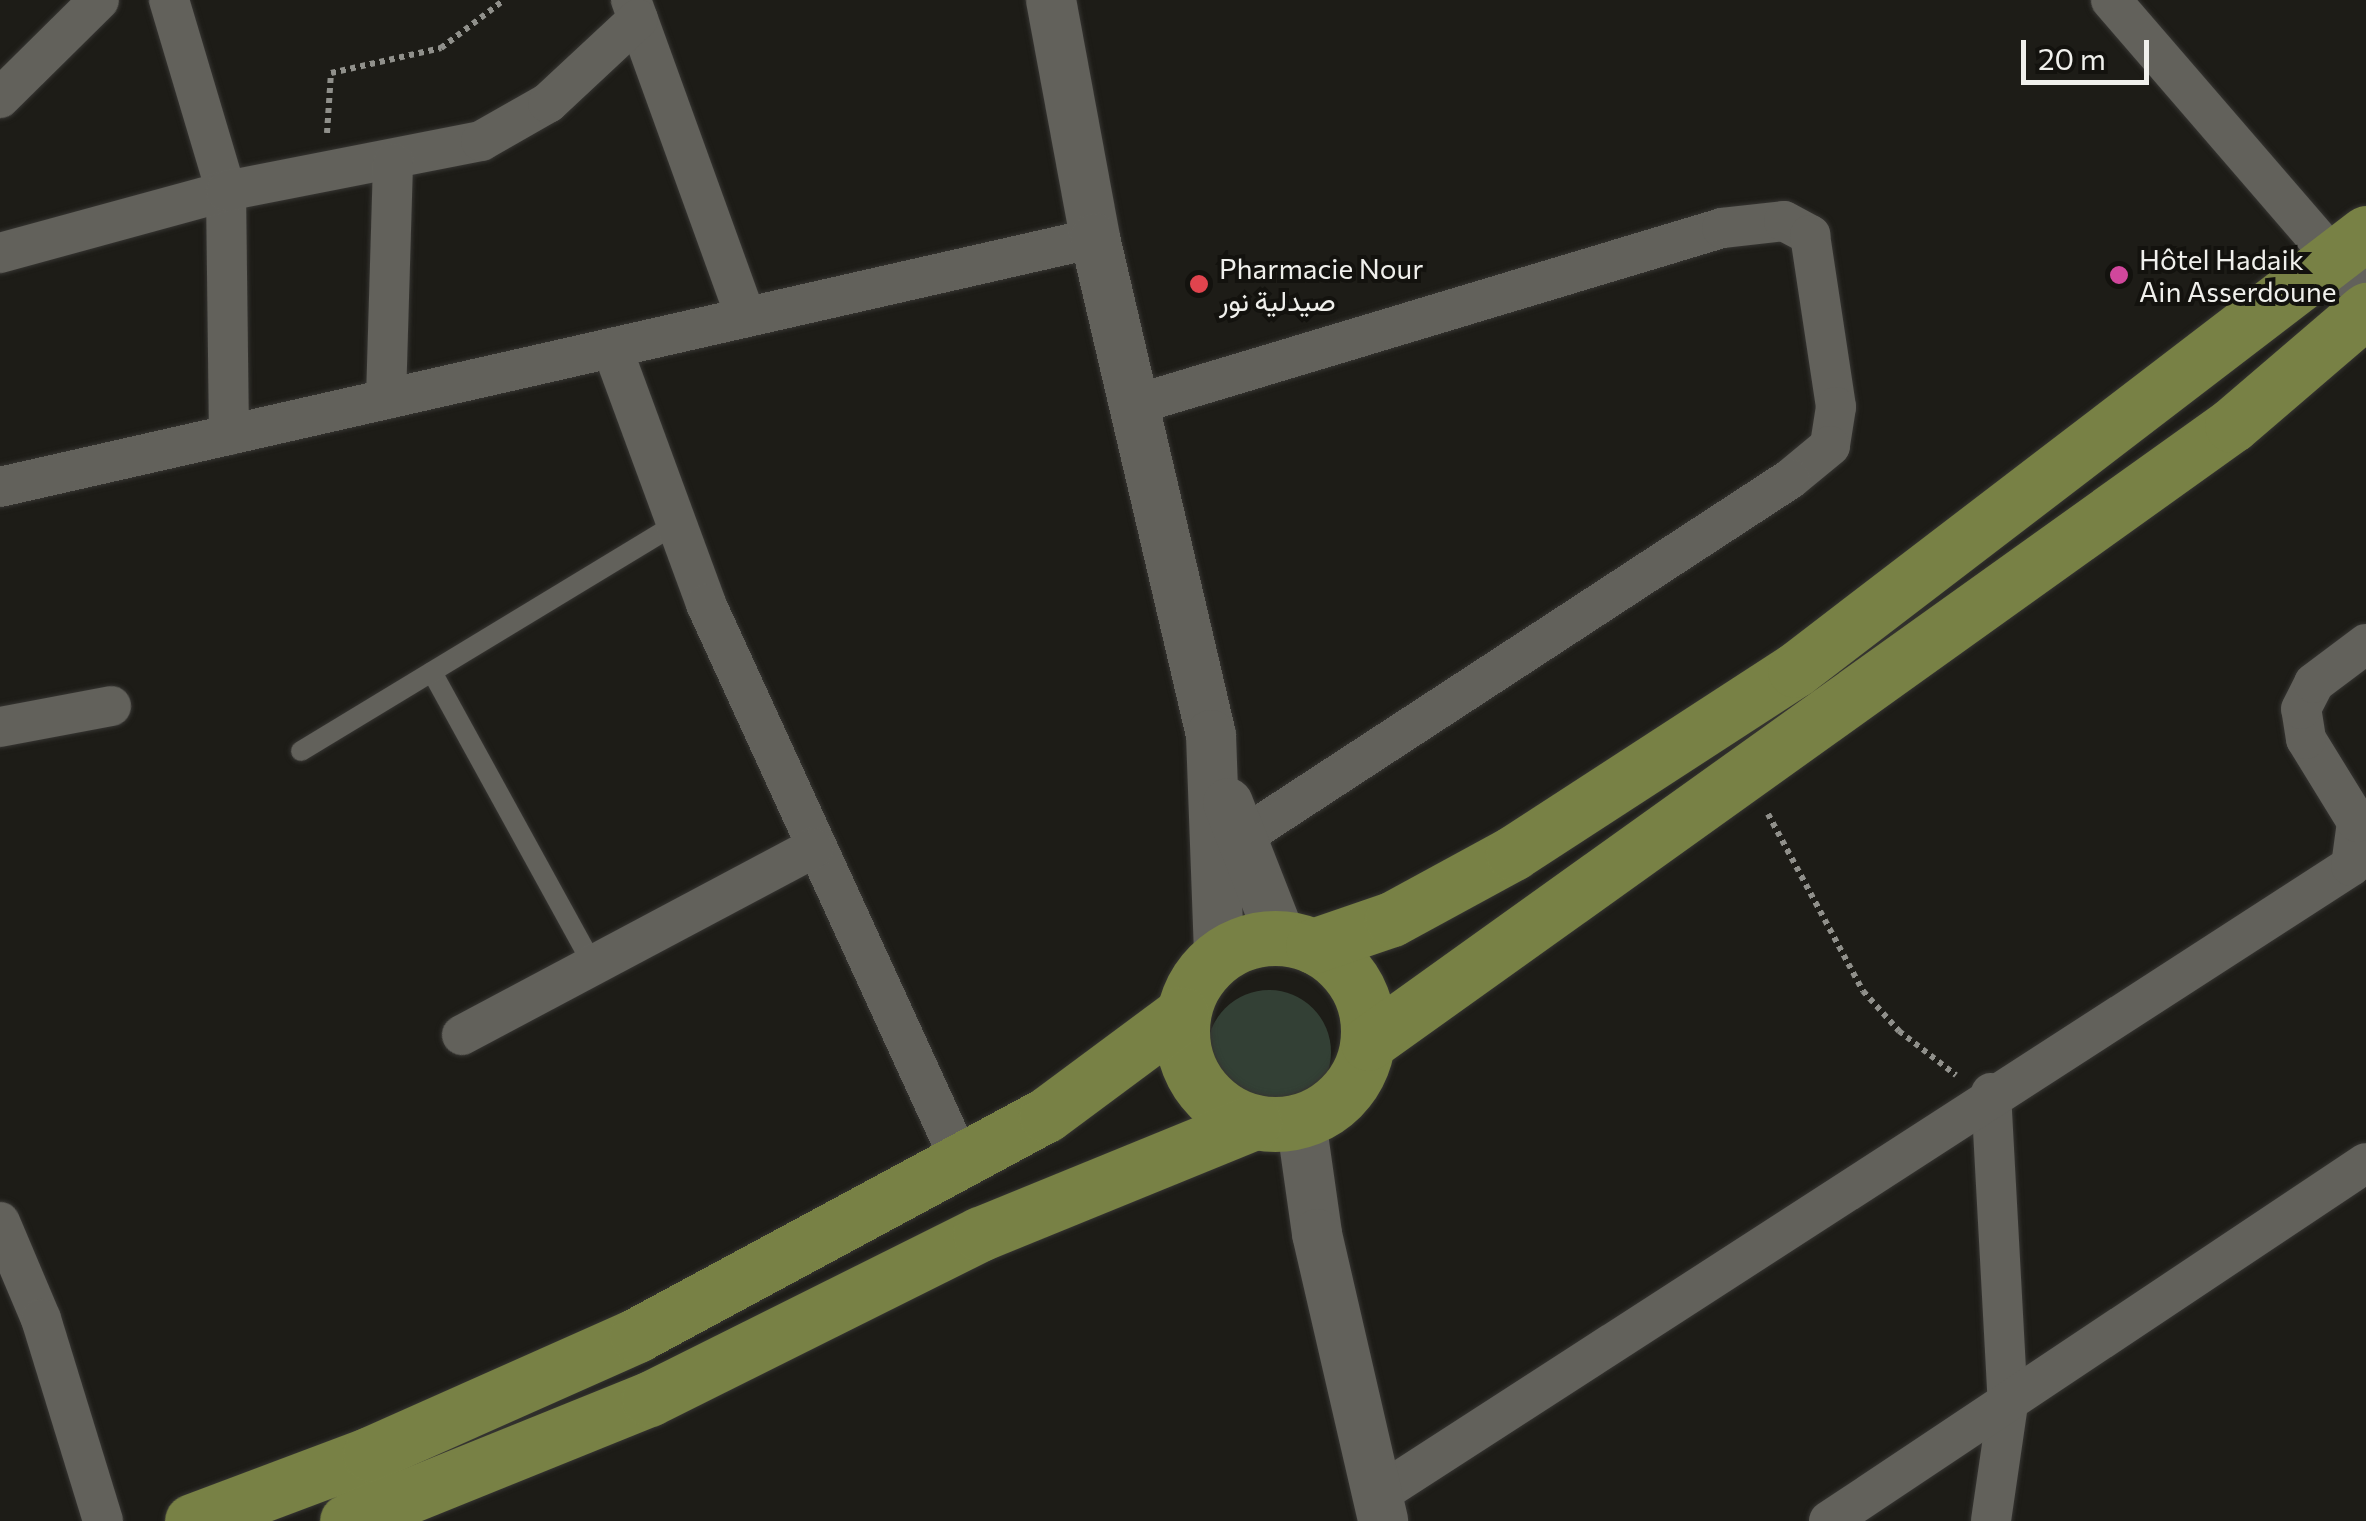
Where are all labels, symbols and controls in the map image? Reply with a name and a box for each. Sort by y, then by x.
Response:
scale bar [2026,20,2154,82]
text: 20 m [2038,39,2106,76]
place label: Hôtel Hadaik Ain Asserdoune [2139,242,2337,308]
place label: Pharmacie Nour صيدلية نور [1219,251,1423,317]
marker: Hôtel Hadaik Ain Asserdoune [2108,264,2130,286]
marker: Pharmacie Nour صيدلية نور [1188,273,1210,295]

